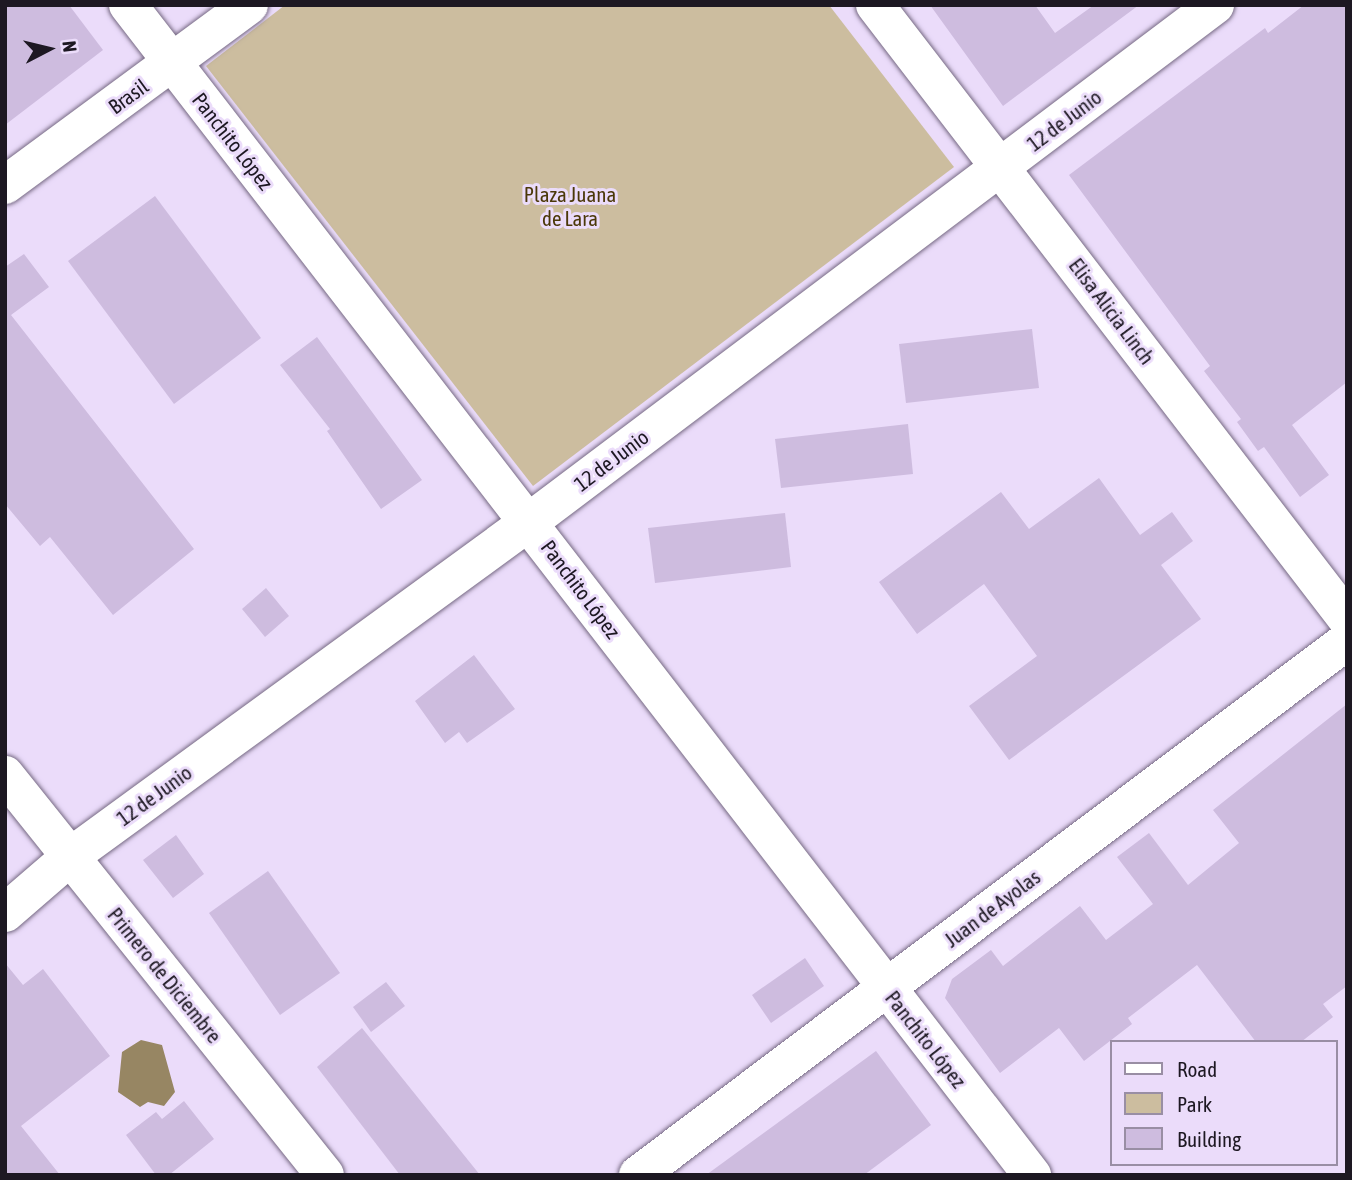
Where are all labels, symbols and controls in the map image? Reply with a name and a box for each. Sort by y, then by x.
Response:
north arrow [14,14,84,84]
text: N [58,40,81,53]
street label: Brasil [103,73,153,119]
street label: 12 de Junio [1022,84,1106,156]
street label: Panchito López [187,87,279,195]
park label: Plaza Juana de Lara [524,181,616,231]
street label: Elisa Alicia Linch [1064,253,1160,369]
street label: 12 de Junio [569,424,653,496]
street label: Panchito López [536,535,626,643]
street label: 12 de Junio [112,759,196,831]
street label: Juan de Ayolas [939,864,1045,952]
street label: Primero de Diciembre [103,902,227,1048]
street label: Panchito López [880,985,972,1093]
legend [1110,1040,1338,1166]
text: Road [1177,1057,1217,1081]
text: Park [1177,1092,1212,1116]
text: Building [1177,1127,1241,1151]

